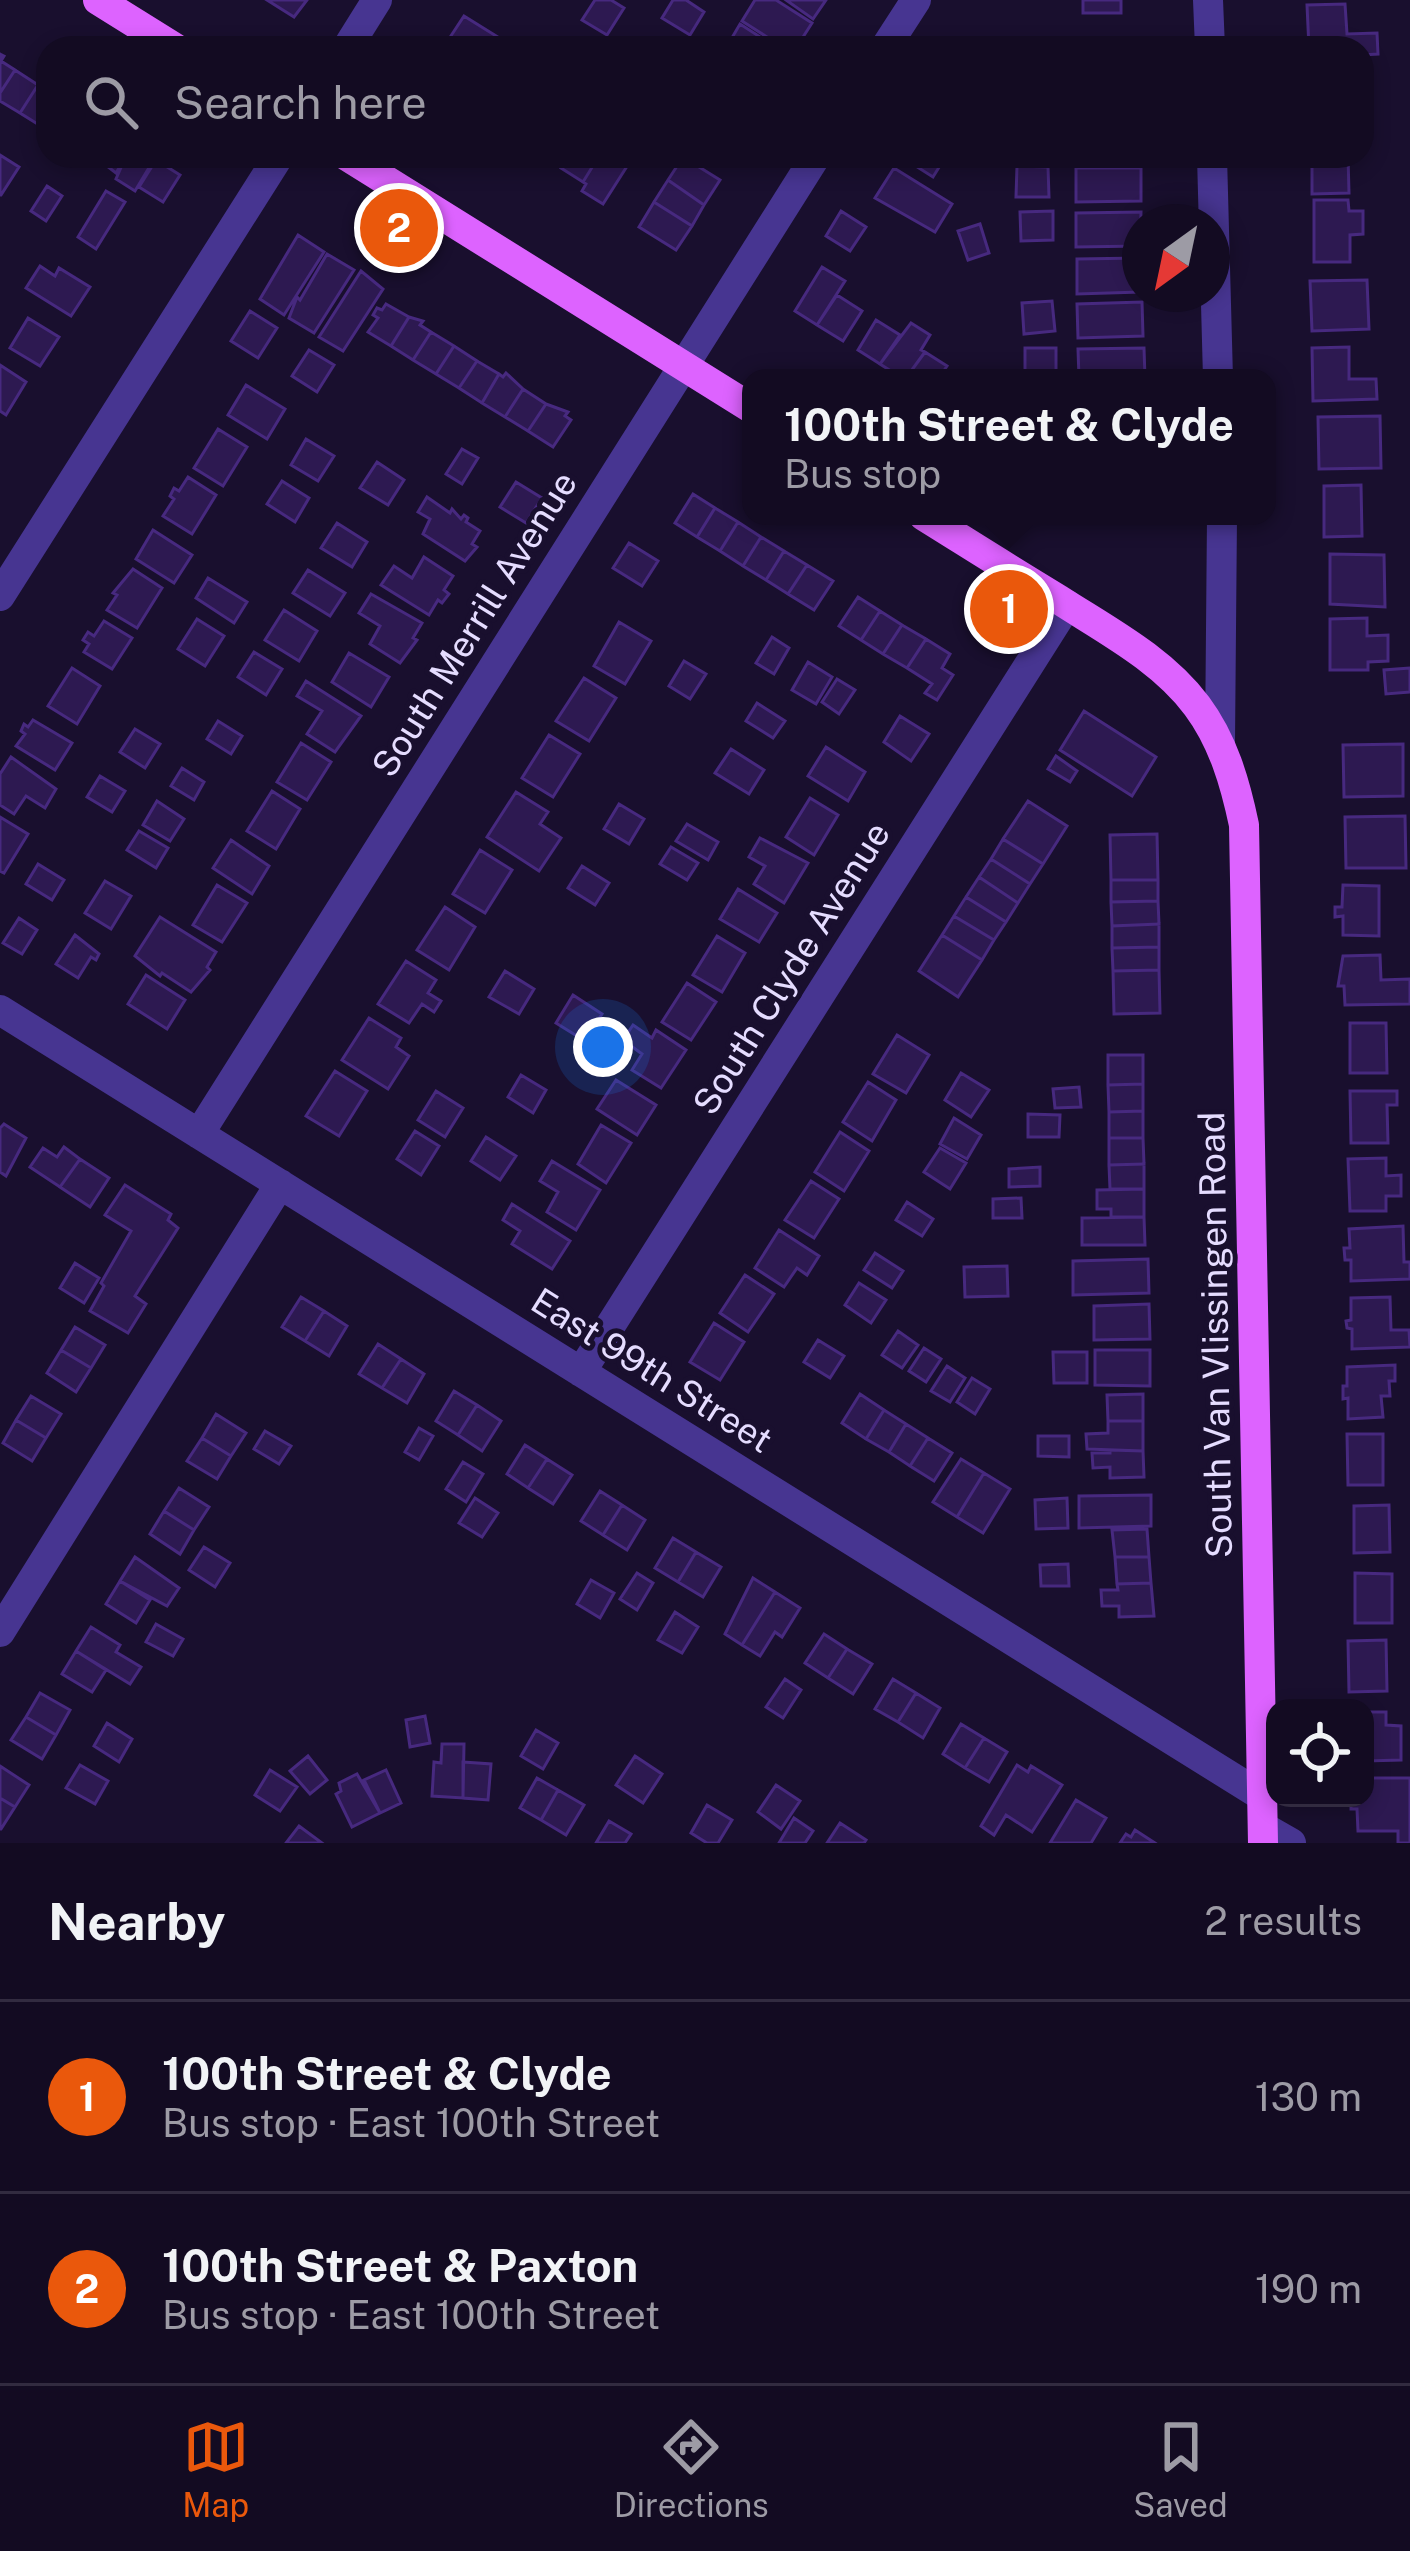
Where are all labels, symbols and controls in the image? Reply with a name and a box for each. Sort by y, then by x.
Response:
search box [36,36,1374,168]
icon: search [78,69,144,135]
text: Search here [174,76,427,129]
pin: 2 [360,183,438,273]
north arrow [1122,204,1230,312]
popup [742,369,1276,525]
text: 100th Street & Clyde [784,398,1234,451]
text: Bus stop [784,451,941,497]
street label: South Merrill Avenue [363,464,585,784]
pin: 1 [970,564,1048,654]
street label: South Clyde Avenue [684,814,898,1122]
your location [573,1017,633,1077]
street label: South Van Vlissingen Road [1190,1111,1240,1559]
street label: East 99th Street [524,1279,780,1461]
map controls [1266,1699,1374,1807]
button: locate [1266,1699,1374,1807]
text: Nearby [48,1892,225,1951]
text: 2 results [1205,1898,1362,1944]
text: 100th Street & Clyde [162,2047,612,2100]
text: 1 [79,2074,95,2120]
text: 130 m [1255,2074,1362,2120]
text: Bus stop · East 100th Street [162,2100,660,2146]
text: 100th Street & Paxton [162,2239,638,2292]
text: 2 [75,2266,99,2312]
text: 190 m [1255,2266,1362,2312]
text: Bus stop · East 100th Street [162,2292,660,2338]
tab: Map [182,2414,249,2524]
tab: Directions [614,2414,769,2524]
tab: Saved [1133,2414,1228,2524]

